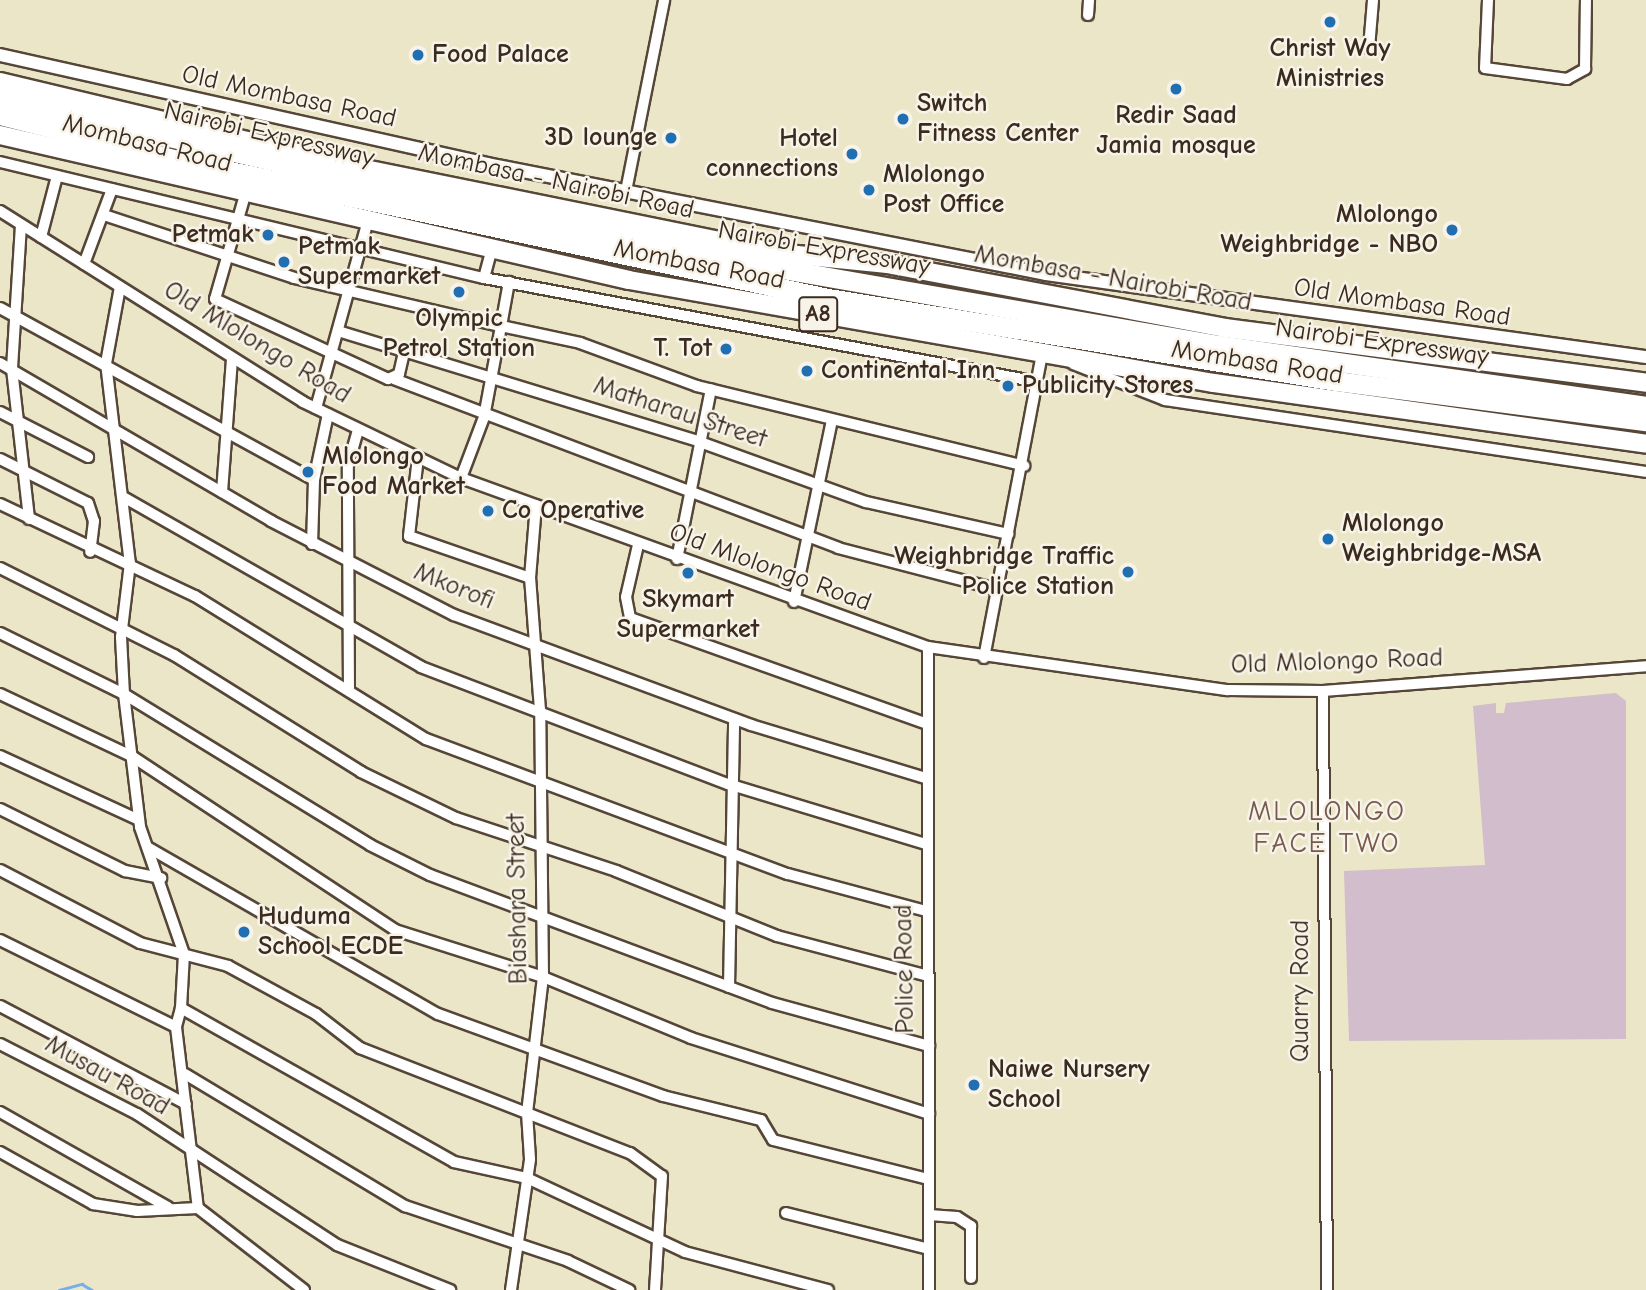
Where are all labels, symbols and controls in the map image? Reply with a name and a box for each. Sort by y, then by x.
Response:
marker: Christ Way Ministries [1322,14,1338,30]
place label: Christ Way Ministries [1270,33,1390,94]
place label: Food Palace [432,39,569,71]
marker: Food Palace [410,47,426,63]
street label: Old Mombasa Road [179,59,399,135]
marker: Redir Saad Jamia mosque [1168,81,1184,97]
place label: Switch Fitness Center [917,88,1079,150]
street label: Nairobi Expressway [161,96,377,174]
place label: Redir Saad Jamia mosque [1096,100,1256,162]
street label: Mombasa Road [59,108,235,180]
marker: Switch Fitness Center [895,111,911,127]
place label: 3D lounge [545,122,657,154]
place label: Hotel connections [706,123,838,184]
marker: 3D lounge [663,130,679,146]
street label: Mombasa - Nairobi Road [415,138,697,226]
marker: Hotel connections [844,146,860,162]
place label: Mlolongo Post Office [883,159,1004,220]
marker: Mlolongo Post Office [861,182,877,198]
place label: Mlolongo Weighbridge - NBO [1221,199,1438,260]
street label: Nairobi Expressway [715,215,933,283]
place label: Petmak [172,219,254,251]
marker: Mlolongo Weighbridge - NBO [1444,222,1460,238]
marker: Petmak [260,227,276,243]
place label: Petmak Supermarket [298,231,440,292]
street label: Mombasa Road [611,233,787,297]
street label: Mombasa - Nairobi Road [972,239,1254,319]
marker: Petmak Supermarket [276,254,292,270]
street label: Old Mombasa Road [1292,272,1512,334]
street label: Old Mlolongo Road [158,275,356,411]
marker: Olympic Petrol Station [451,284,467,300]
road number: A8 [797,293,839,334]
place label: Olympic Petrol Station [383,303,535,364]
street label: Nairobi Expressway [1273,313,1491,373]
place label: T. Tot [654,333,712,365]
street label: Mombasa Road [1169,334,1345,392]
marker: T. Tot [718,341,734,357]
place label: Continental Inn [821,355,995,387]
marker: Continental Inn [799,363,815,379]
street label: Matharau Street [589,370,771,456]
place label: Publicity Stores [1022,370,1193,402]
marker: Publicity Stores [1000,378,1016,394]
place label: Mlolongo Food Market [322,441,465,503]
marker: Mlolongo Food Market [300,464,316,480]
place label: Co Operative [502,495,644,527]
marker: Co Operative [480,503,496,519]
place label: Mlolongo Weighbridge-MSA [1342,508,1541,570]
street label: Old Mlolongo Road [665,517,875,619]
marker: Mlolongo Weighbridge-MSA [1320,531,1336,547]
place label: Weighbridge Traffic Police Station [894,541,1114,602]
street label: Mkorofi [409,557,499,617]
marker: Weighbridge Traffic Police Station [1120,564,1136,580]
marker: Skymart Supermarket [680,565,696,581]
place label: Skymart Supermarket [617,584,759,646]
street label: Old Mlolongo Road [1230,643,1444,681]
district label: MLOLONGO FACE TWO [1249,794,1405,860]
street label: Biashara Street [501,813,535,985]
place label: Huduma School ECDE [258,901,403,962]
street label: Police Road [888,904,922,1034]
street label: Quarry Road [1285,920,1317,1062]
marker: Huduma School ECDE [236,924,252,940]
street label: Musau Road [39,1029,175,1123]
place label: Naiwe Nursery School [988,1054,1150,1116]
marker: Naiwe Nursery School [966,1077,982,1093]

